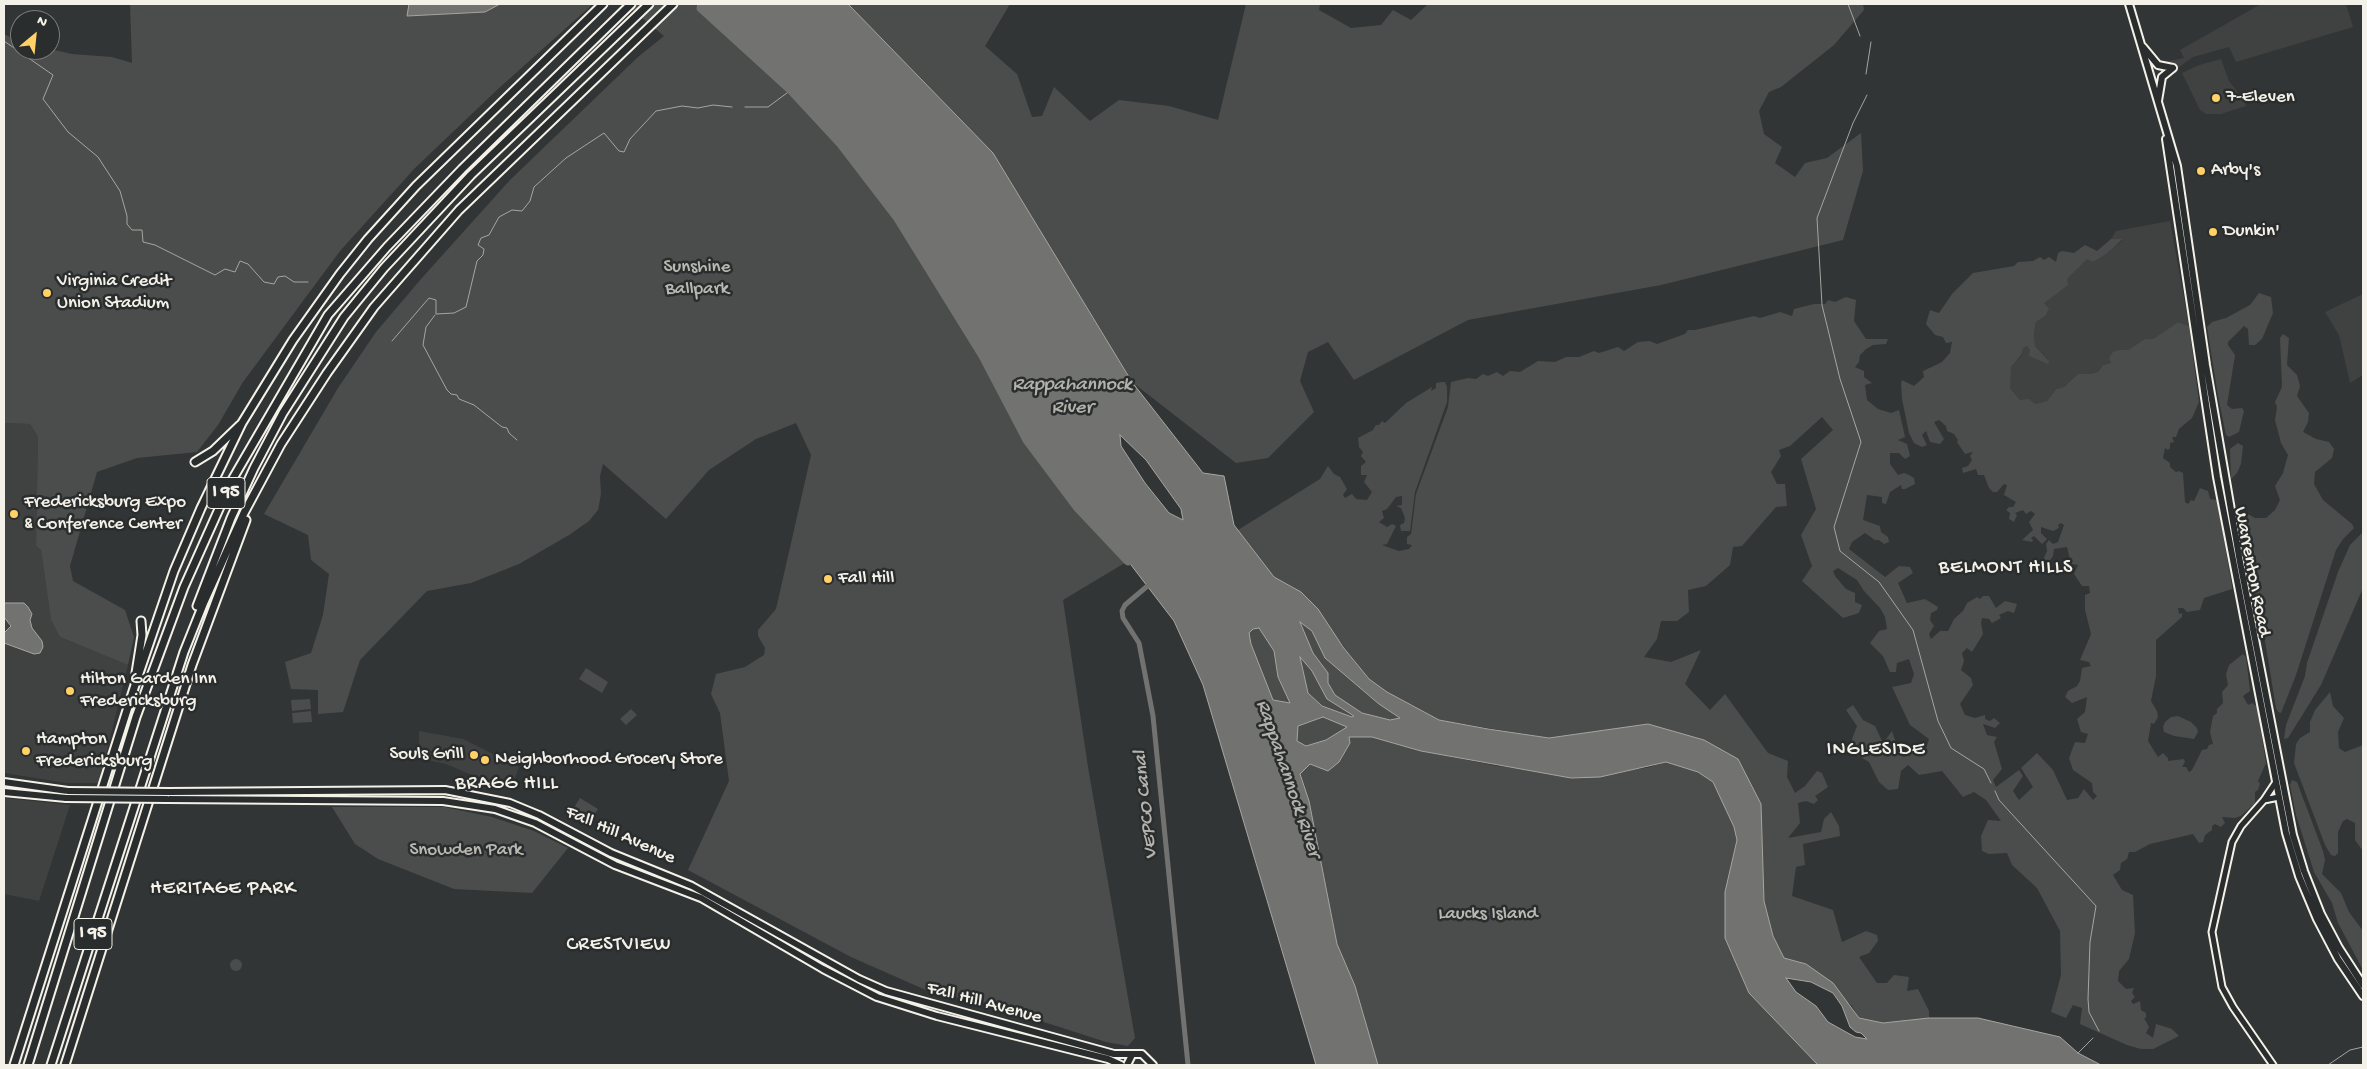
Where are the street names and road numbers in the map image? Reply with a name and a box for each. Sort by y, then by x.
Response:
road number: I 95 [207,478,245,508]
street label: Warrenton Road [2227,505,2275,639]
street label: Fall Hill Avenue [561,802,679,870]
road number: I 95 [74,919,112,950]
street label: Fall Hill Avenue [924,978,1044,1030]

